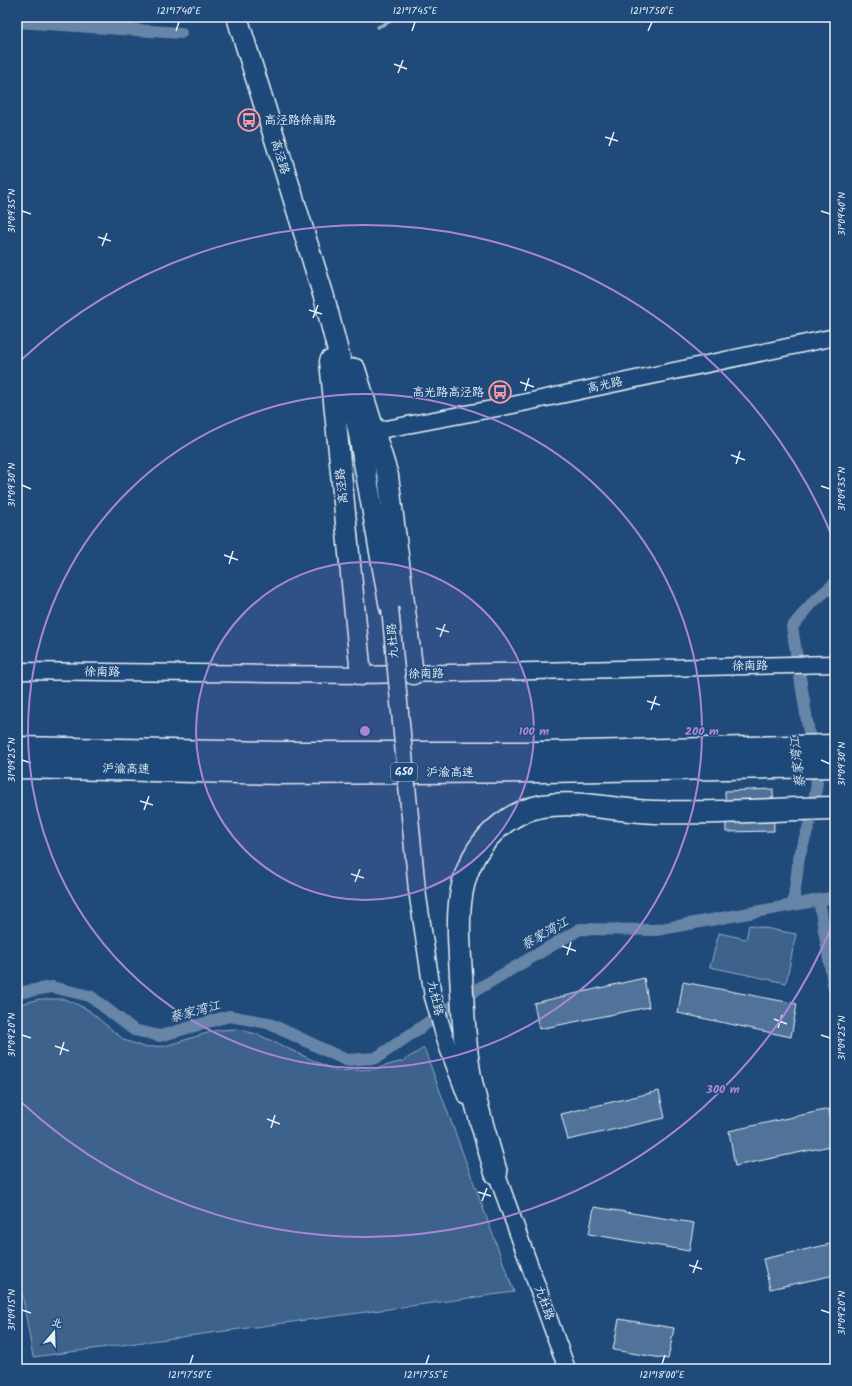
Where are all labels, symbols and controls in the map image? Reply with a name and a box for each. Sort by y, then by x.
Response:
text: 121°17'40"E [157,3,202,19]
text: 121°17'45"E [393,3,439,19]
text: 121°17'50"E [630,3,675,19]
bus stop icon: 高泾路徐南路 [236,107,262,133]
place label: 高泾路徐南路 [264,111,336,130]
street label: 高泾路 [266,137,294,177]
text: 31°09'35"N [4,188,20,233]
text: 31°09'40"N [834,192,850,236]
street label: 高光路 [585,372,625,398]
bus stop icon: 高光路高泾路 [487,379,513,405]
place label: 高光路高泾路 [412,383,484,402]
text: 31°09'30"N [4,463,20,507]
text: 31°09'35"N [834,466,850,511]
street label: 高泾路 [331,467,353,505]
street label: 九杜路 [382,622,404,660]
street label: 徐南路 [732,656,768,676]
street label: 徐南路 [84,662,120,682]
street label: 徐南路 [408,664,444,684]
text: 100 m [519,722,549,741]
text: 200 m [685,722,719,741]
centre of rings [358,724,372,738]
water label: 蔡家湾江 [784,734,812,789]
text: 31°09'25"N [4,737,20,782]
text: 31°09'30"N [834,742,850,786]
street label: 沪渝高速 [102,759,150,779]
road number: G50 [391,763,417,781]
street label: 沪渝高速 [426,763,474,782]
water label: 蔡家湾江 [517,911,574,956]
street label: 九杜路 [422,978,448,1018]
water label: 蔡家湾江 [167,995,224,1029]
text: 31°09'20"N [4,1013,20,1057]
text: 31°09'25"N [834,1015,850,1060]
text: 300 m [705,1080,740,1099]
street label: 九杜路 [529,1283,559,1323]
text: 31°09'15"N [4,1289,20,1331]
text: 31°09'20"N [834,1291,850,1335]
north arrow [34,1312,74,1352]
text: 北 [49,1313,65,1334]
text: 121°17'50"E [168,1367,213,1383]
text: 121°17'55"E [404,1367,449,1383]
text: 121°18'00"E [639,1367,686,1383]

